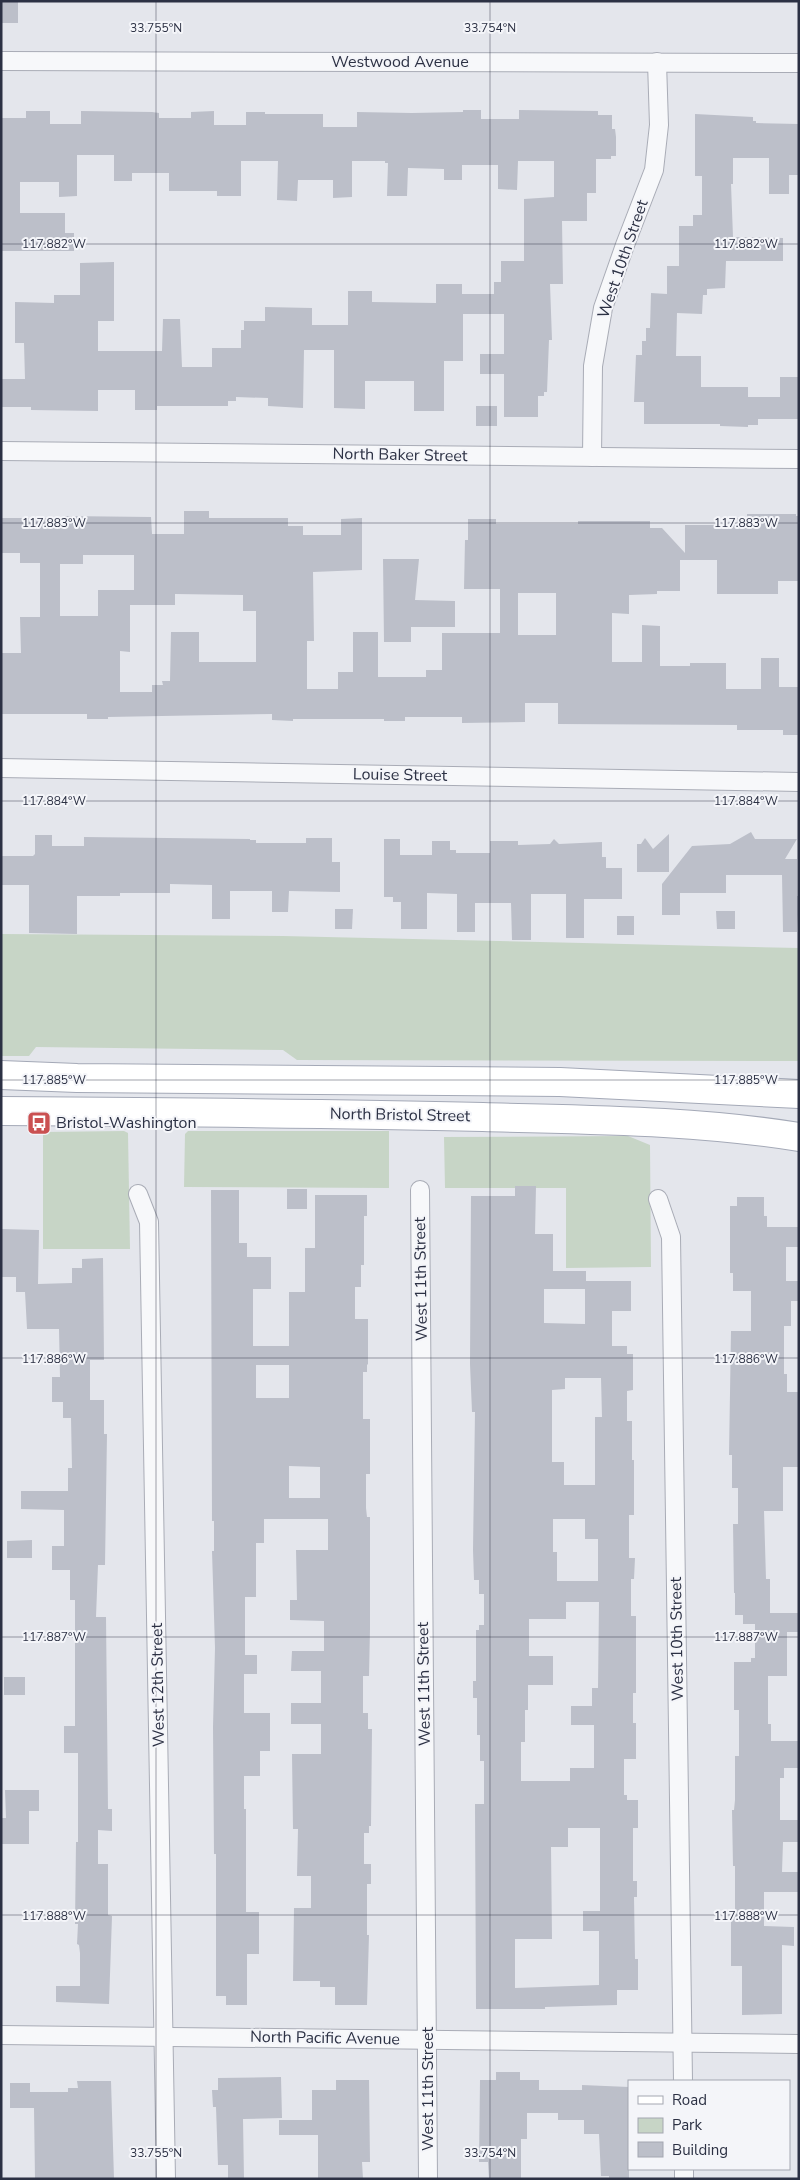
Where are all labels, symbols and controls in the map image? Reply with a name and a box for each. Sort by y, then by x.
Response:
text: 33.755°N [130,20,182,36]
text: 33.754°N [464,20,516,36]
street label: Westwood Avenue [331,51,469,73]
street label: West 10th Street [592,196,654,321]
text: 117.882°W [22,236,86,252]
text: 117.882°W [714,236,778,252]
street label: North Baker Street [332,443,468,467]
text: 117.883°W [22,515,86,531]
text: 117.883°W [714,515,778,531]
street label: Louise Street [353,763,448,787]
text: 117.884°W [22,793,86,809]
text: 117.884°W [714,793,778,809]
text: 117.885°W [22,1072,86,1088]
text: 117.885°W [714,1072,778,1088]
street label: North Bristol Street [330,1103,471,1127]
bus stop icon: Bristol-Washington [26,1110,52,1136]
place label: Bristol-Washington [56,1112,197,1134]
street label: West 11th Street [409,1216,433,1341]
text: 117.886°W [22,1351,86,1367]
text: 117.886°W [714,1351,778,1367]
street label: West 10th Street [665,1576,689,1701]
street label: West 11th Street [412,1621,436,1746]
street label: West 12th Street [146,1622,170,1747]
text: 117.887°W [22,1629,86,1645]
text: 117.887°W [714,1629,778,1645]
text: 117.888°W [22,1908,86,1924]
text: 117.888°W [714,1908,778,1924]
street label: North Pacific Avenue [250,2026,400,2050]
street label: West 11th Street [417,2027,439,2151]
legend [628,2080,790,2170]
text: Road [672,2090,707,2110]
text: Park [672,2115,702,2135]
text: Building [672,2140,728,2160]
text: 33.755°N [130,2145,182,2161]
text: 33.754°N [464,2145,516,2161]

